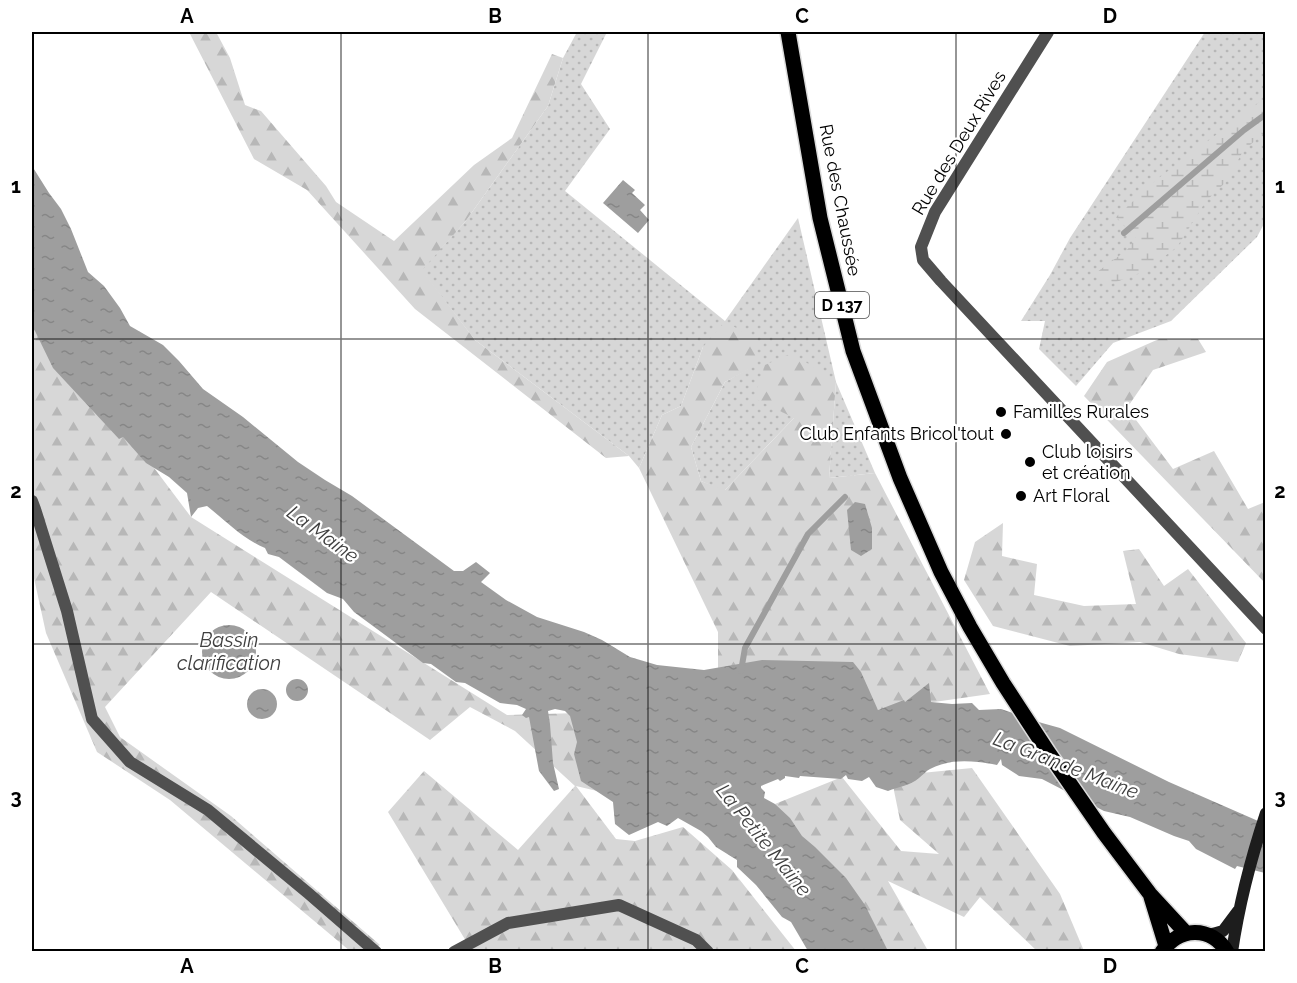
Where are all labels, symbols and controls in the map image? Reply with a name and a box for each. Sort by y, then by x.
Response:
text: A [180,4,194,28]
text: B [488,4,502,28]
text: C [795,4,809,28]
text: D [1103,4,1117,28]
street label: Rue des Deux Rives [907,67,1010,219]
street label: Rue des Chaussée [815,122,866,278]
text: 1 [11,174,21,198]
text: 1 [1275,174,1285,198]
road number: D 137 [815,292,869,318]
place label: Familles Rurales [1013,401,1149,422]
marker: Familles Rurales [994,405,1008,419]
place label: Club Enfants Bricol'tout [799,423,994,444]
marker: Club Enfants Bricol'tout [999,427,1013,441]
place label: Club loisirs et création [1042,441,1133,483]
marker: Club loisirs et création [1023,455,1037,469]
text: 2 [10,479,22,503]
text: 2 [1274,479,1286,503]
place label: Art Floral [1033,485,1109,506]
marker: Art Floral [1014,489,1028,503]
water label: La Maine [283,500,364,568]
water label: Bassin clarification [177,628,281,675]
water label: La Grande Maine [990,726,1142,804]
water label: La Petite Maine [711,779,817,901]
text: 3 [10,785,22,809]
text: 3 [1274,785,1286,809]
text: A [180,954,194,978]
text: B [488,954,502,978]
text: C [795,954,809,978]
text: D [1103,954,1117,978]

